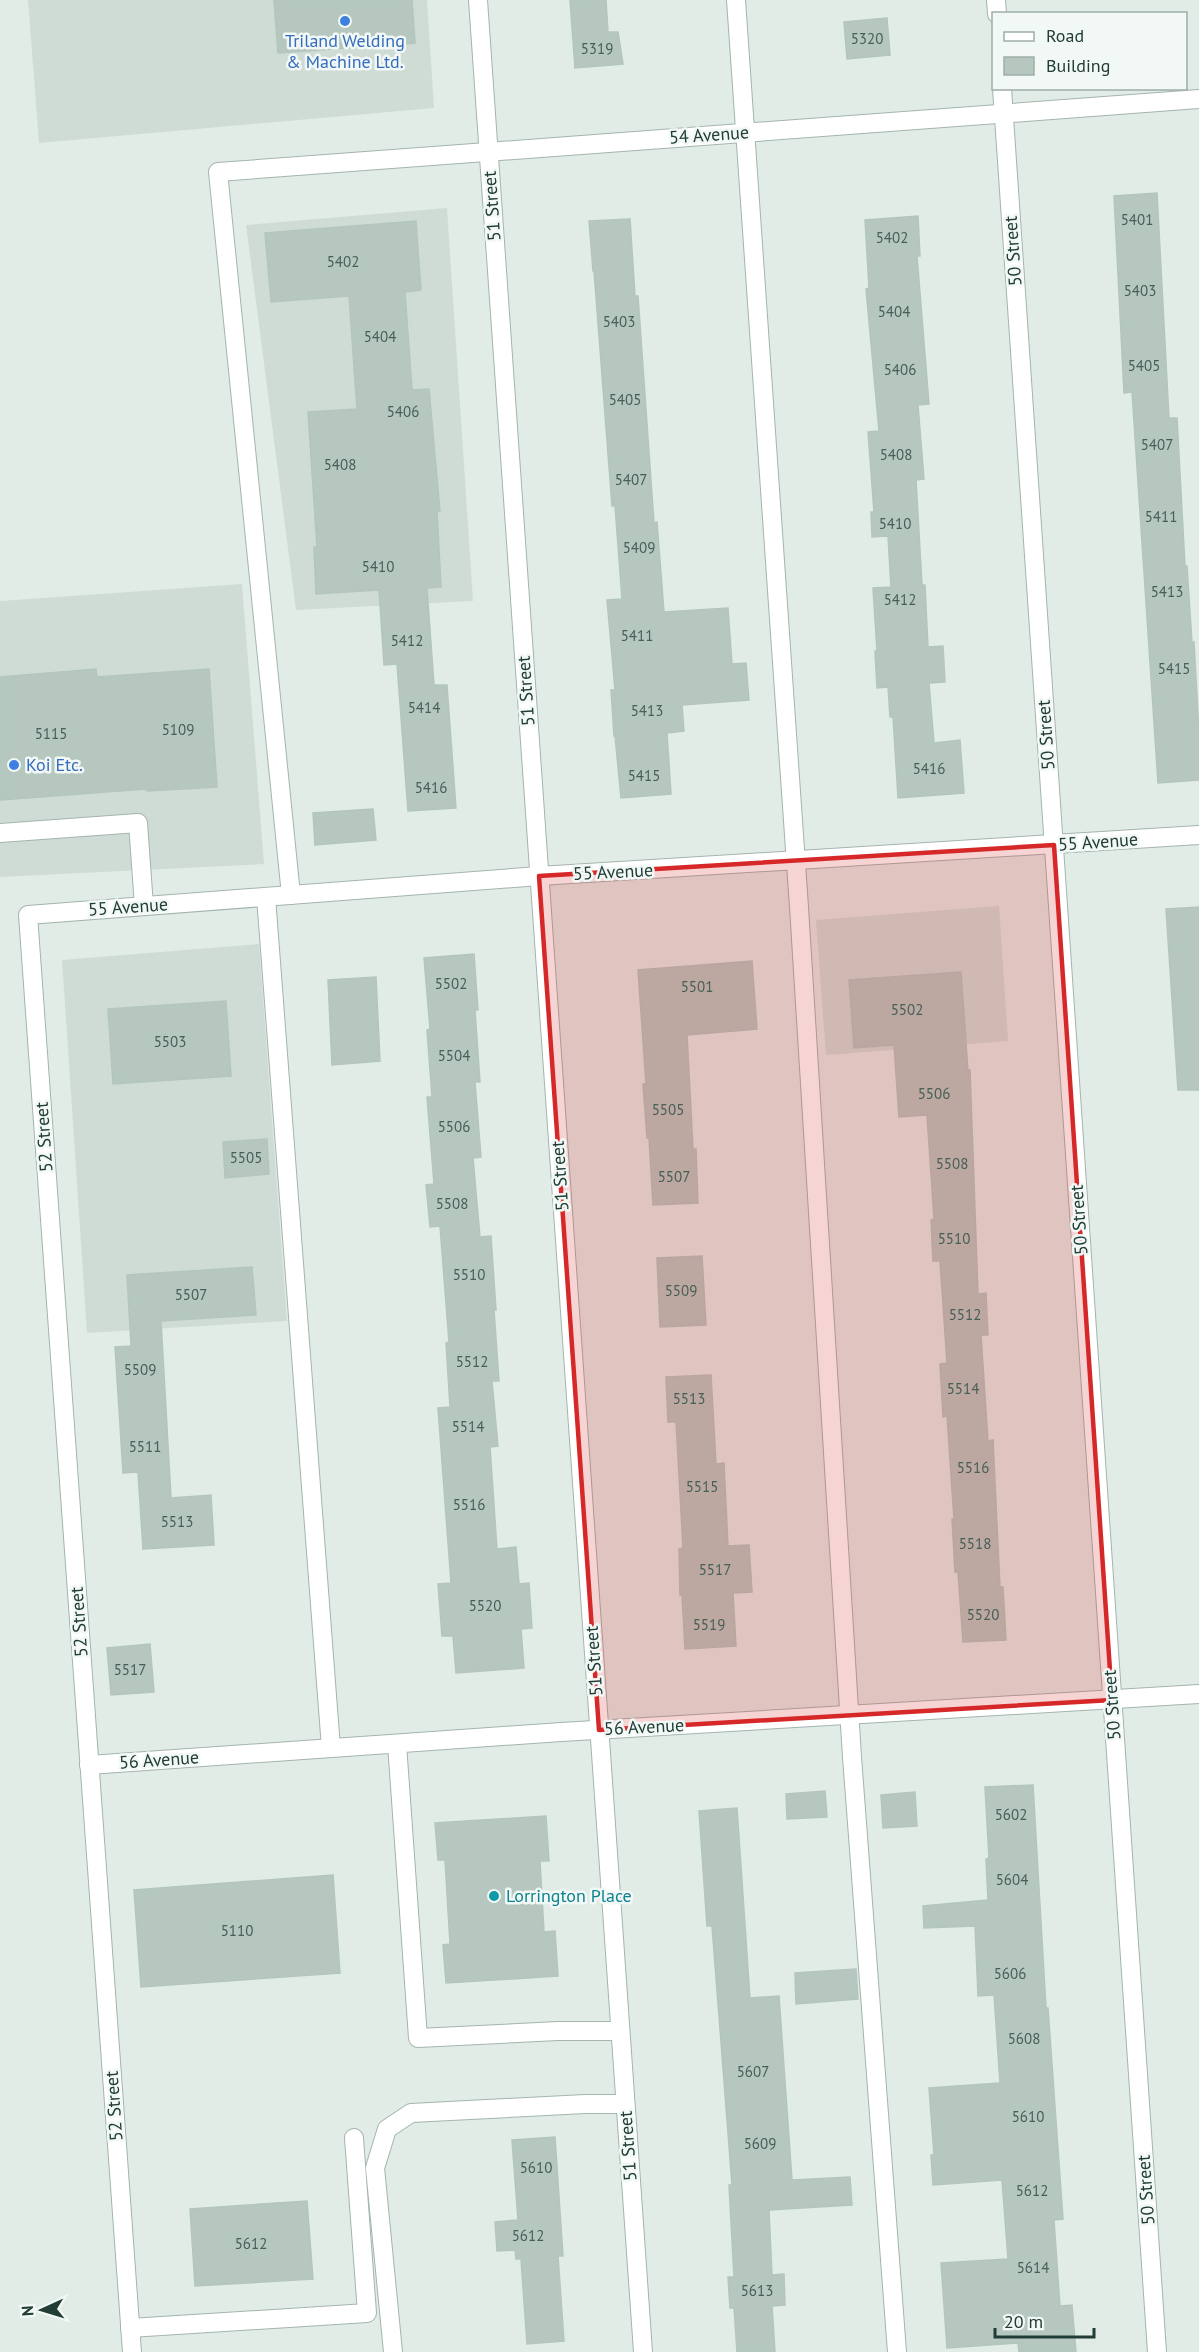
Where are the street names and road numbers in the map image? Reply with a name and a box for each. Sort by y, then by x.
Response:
street label: 54 Avenue [668,120,750,149]
street label: 51 Street [478,170,505,242]
street label: 50 Street [999,215,1026,287]
street label: 51 Street [512,655,539,727]
street label: 50 Street [1032,699,1059,771]
street label: 55 Avenue [1057,827,1139,856]
street label: 55 Avenue [572,858,654,885]
street label: 55 Avenue [87,892,169,921]
street label: 52 Street [30,1101,57,1173]
street label: 51 Street [546,1140,573,1212]
street label: 50 Street [1065,1184,1092,1256]
street label: 52 Street [65,1586,92,1658]
street label: 51 Street [580,1625,607,1697]
street label: 50 Street [1098,1669,1125,1741]
street label: 56 Avenue [603,1713,685,1740]
street label: 56 Avenue [118,1745,200,1774]
street label: 52 Street [100,2070,127,2142]
street label: 51 Street [614,2110,641,2182]
street label: 50 Street [1132,2154,1159,2226]

